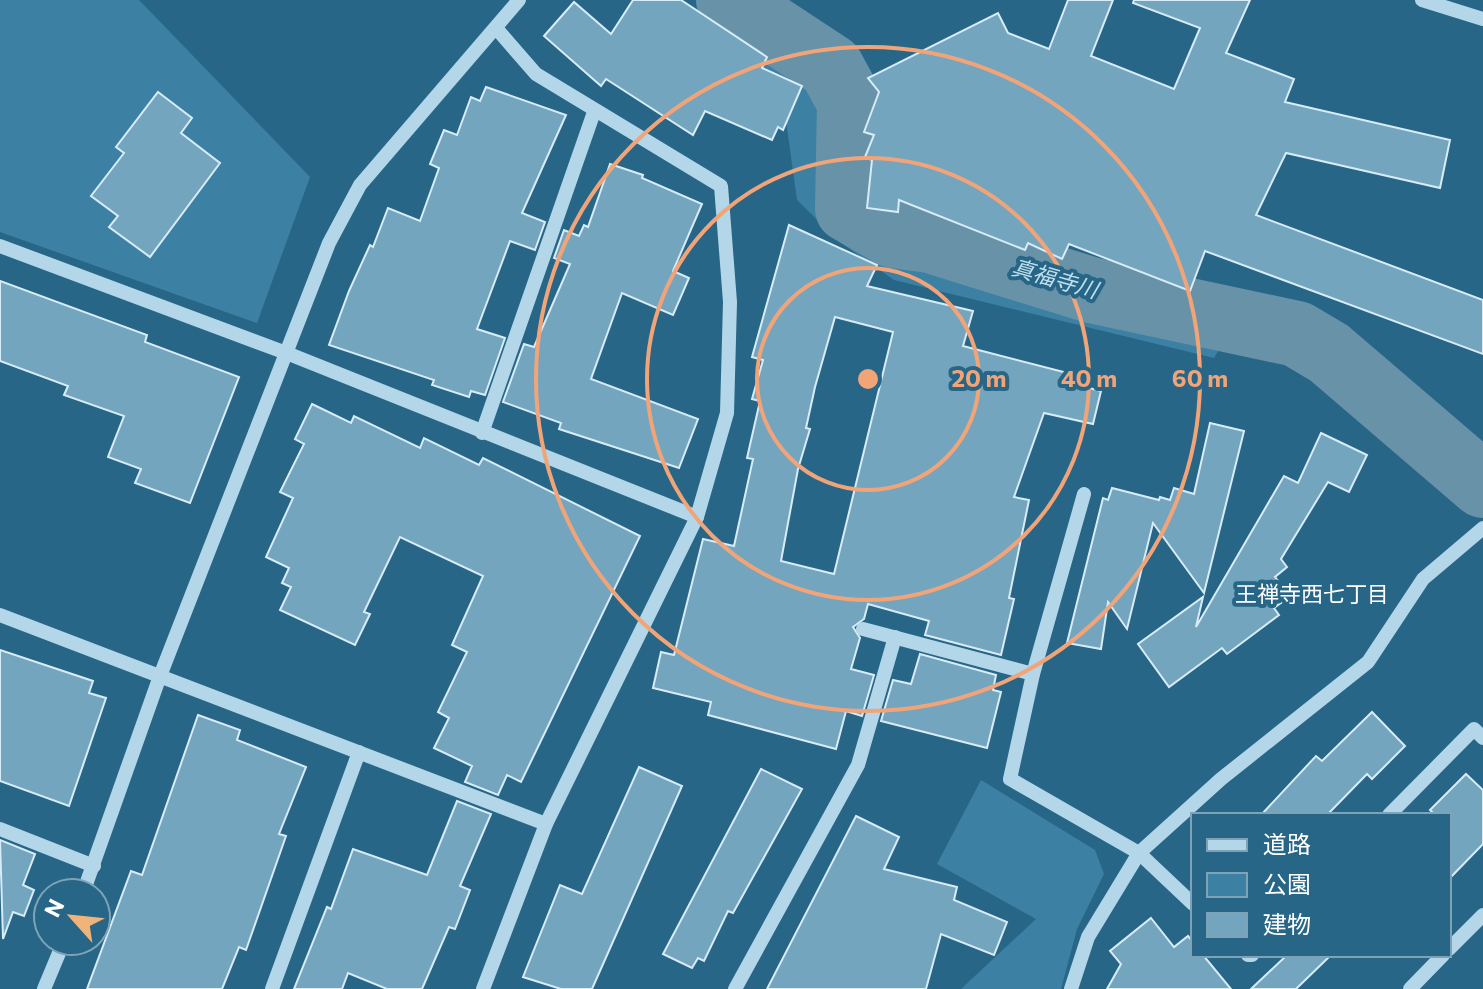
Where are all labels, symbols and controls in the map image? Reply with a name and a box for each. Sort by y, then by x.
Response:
water label: 真福寺川 [1009,253,1103,304]
text: 20 m [952,363,1006,392]
text: 40 m [1061,363,1117,392]
text: 60 m [1172,363,1228,392]
centre of rings [854,365,882,393]
district label: 王禅寺西七丁目 [1235,580,1389,607]
legend [1191,813,1451,957]
text: 道路 [1263,829,1311,858]
text: 公園 [1263,869,1311,898]
north arrow [32,877,112,957]
text: N [38,894,70,921]
text: 建物 [1263,909,1311,938]

